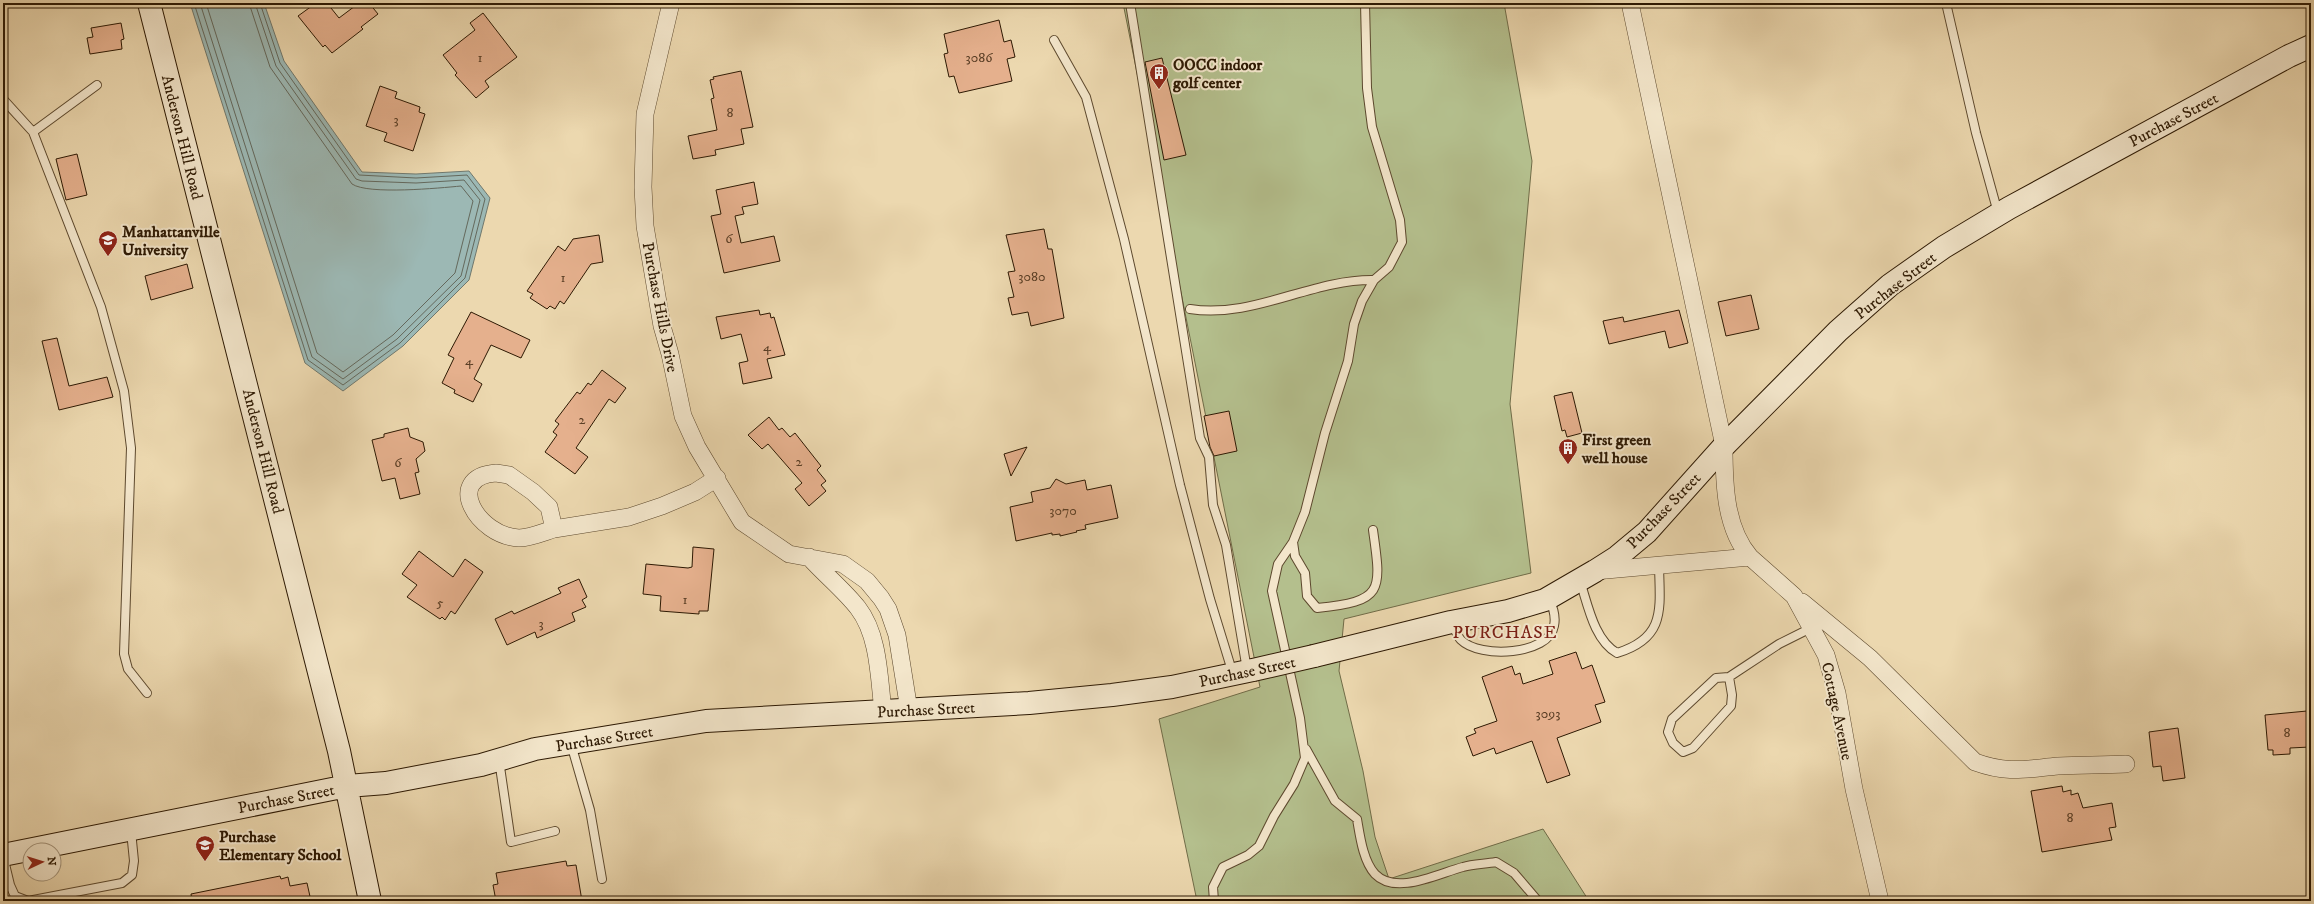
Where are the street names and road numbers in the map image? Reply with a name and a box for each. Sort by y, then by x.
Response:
street label: Anderson Hill Road [157,73,207,202]
street label: Purchase Street [2125,88,2222,152]
street label: Purchase Hills Drive [638,241,682,374]
street label: Purchase Street [1851,248,1940,324]
street label: Anderson Hill Road [238,387,288,516]
street label: Purchase Street [1622,468,1705,553]
street label: Purchase Street [1197,652,1297,692]
street label: Cottage Avenue [1817,660,1857,762]
street label: Purchase Street [876,697,976,723]
street label: Purchase Street [554,721,654,757]
street label: Purchase Street [236,780,336,818]

